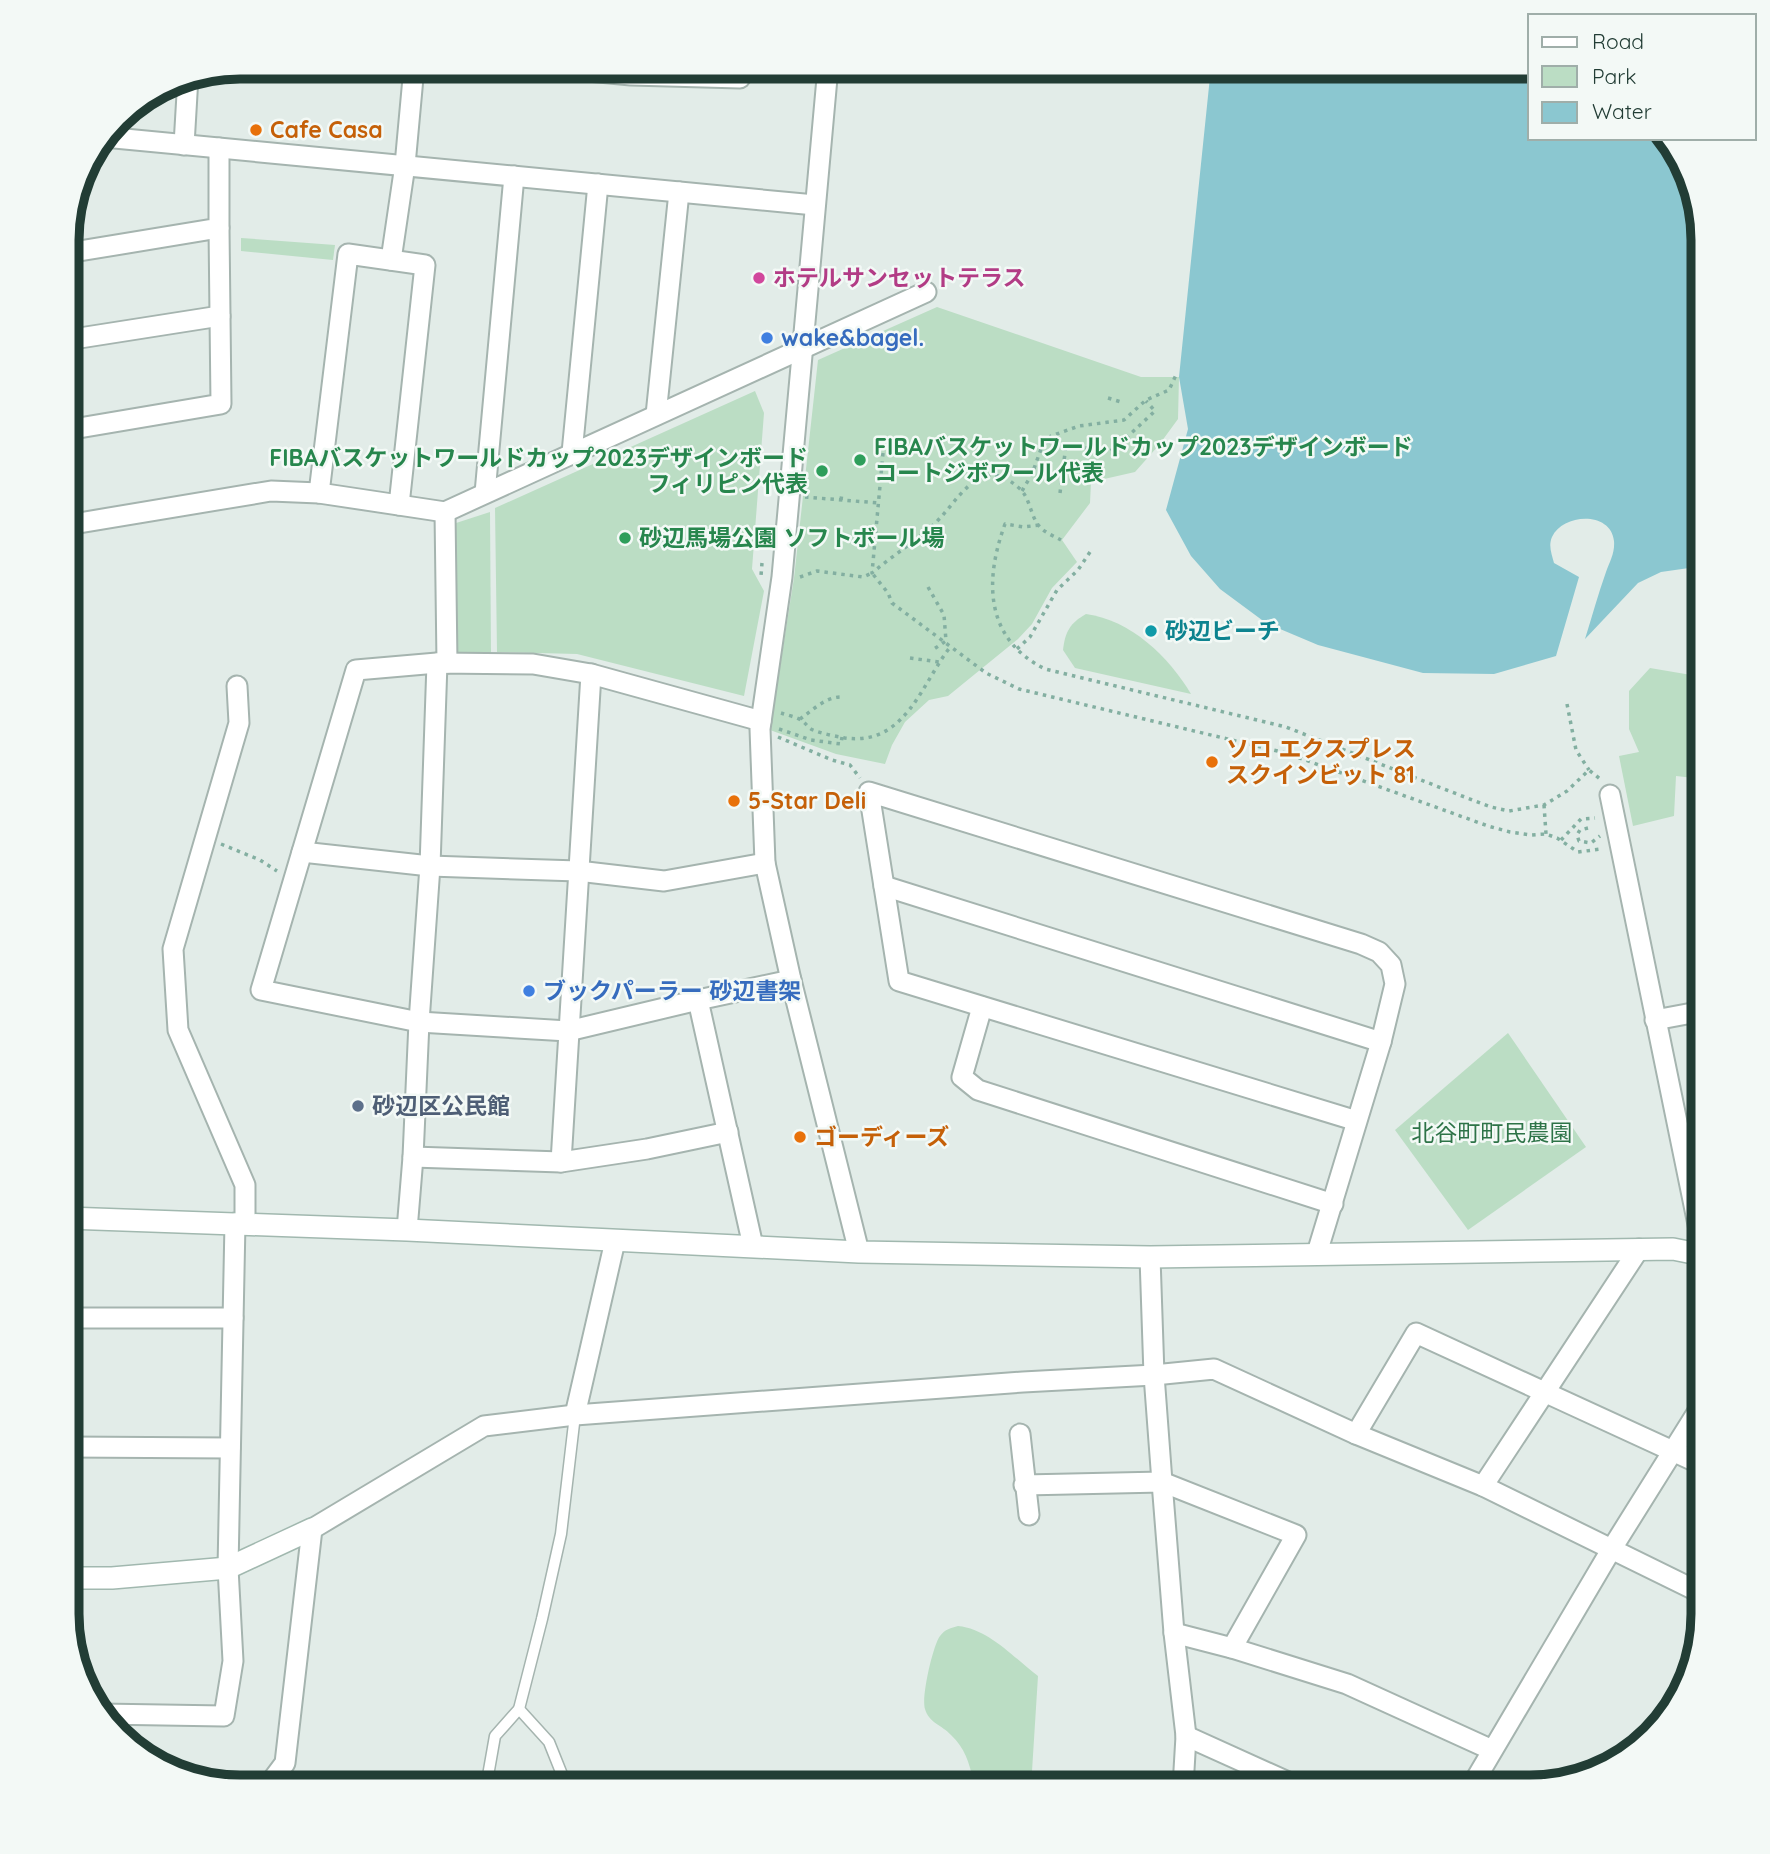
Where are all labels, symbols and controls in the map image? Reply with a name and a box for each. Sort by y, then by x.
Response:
legend [1528,14,1756,140]
text: Road [1592,28,1644,54]
text: Park [1592,63,1636,89]
text: Water [1592,98,1652,124]
place label: Cafe Casa [270,115,383,144]
marker: Cafe Casa [248,122,264,138]
place label: ホテルサンセットテラス [773,263,1026,292]
marker: ホテルサンセットテラス [751,270,767,286]
place label: wake&bagel. [781,323,924,352]
marker: wake&bagel. [759,330,775,346]
place label: FIBAバスケットワールドカップ2023デザインボード コートジボワール代表 [874,432,1413,487]
place label: FIBAバスケットワールドカップ2023デザインボード フィリピン代表 [269,443,808,498]
marker: FIBAバスケットワールドカップ2023デザインボード コートジボワール代表 [852,452,868,468]
marker: FIBAバスケットワールドカップ2023デザインボード フィリピン代表 [814,463,830,479]
place label: 砂辺馬場公園 ソフトボール場 [639,523,944,552]
marker: 砂辺馬場公園 ソフトボール場 [617,530,633,546]
place label: 砂辺ビーチ [1165,616,1280,645]
marker: 砂辺ビーチ [1143,623,1159,639]
place label: ソロ エクスプレス スクインビット 81 [1226,734,1416,789]
marker: ソロ エクスプレス スクインビット 81 [1204,754,1220,770]
place label: 5-Star Deli [748,786,866,815]
marker: 5-Star Deli [726,793,742,809]
place label: ブックパーラー 砂辺書架 [543,976,801,1005]
marker: ブックパーラー 砂辺書架 [521,983,537,999]
place label: 砂辺区公民館 [372,1091,510,1120]
marker: 砂辺区公民館 [350,1098,366,1114]
park label: 北谷町町民農園 [1412,1118,1573,1147]
place label: ゴーディーズ [814,1122,949,1151]
marker: ゴーディーズ [792,1129,808,1145]

